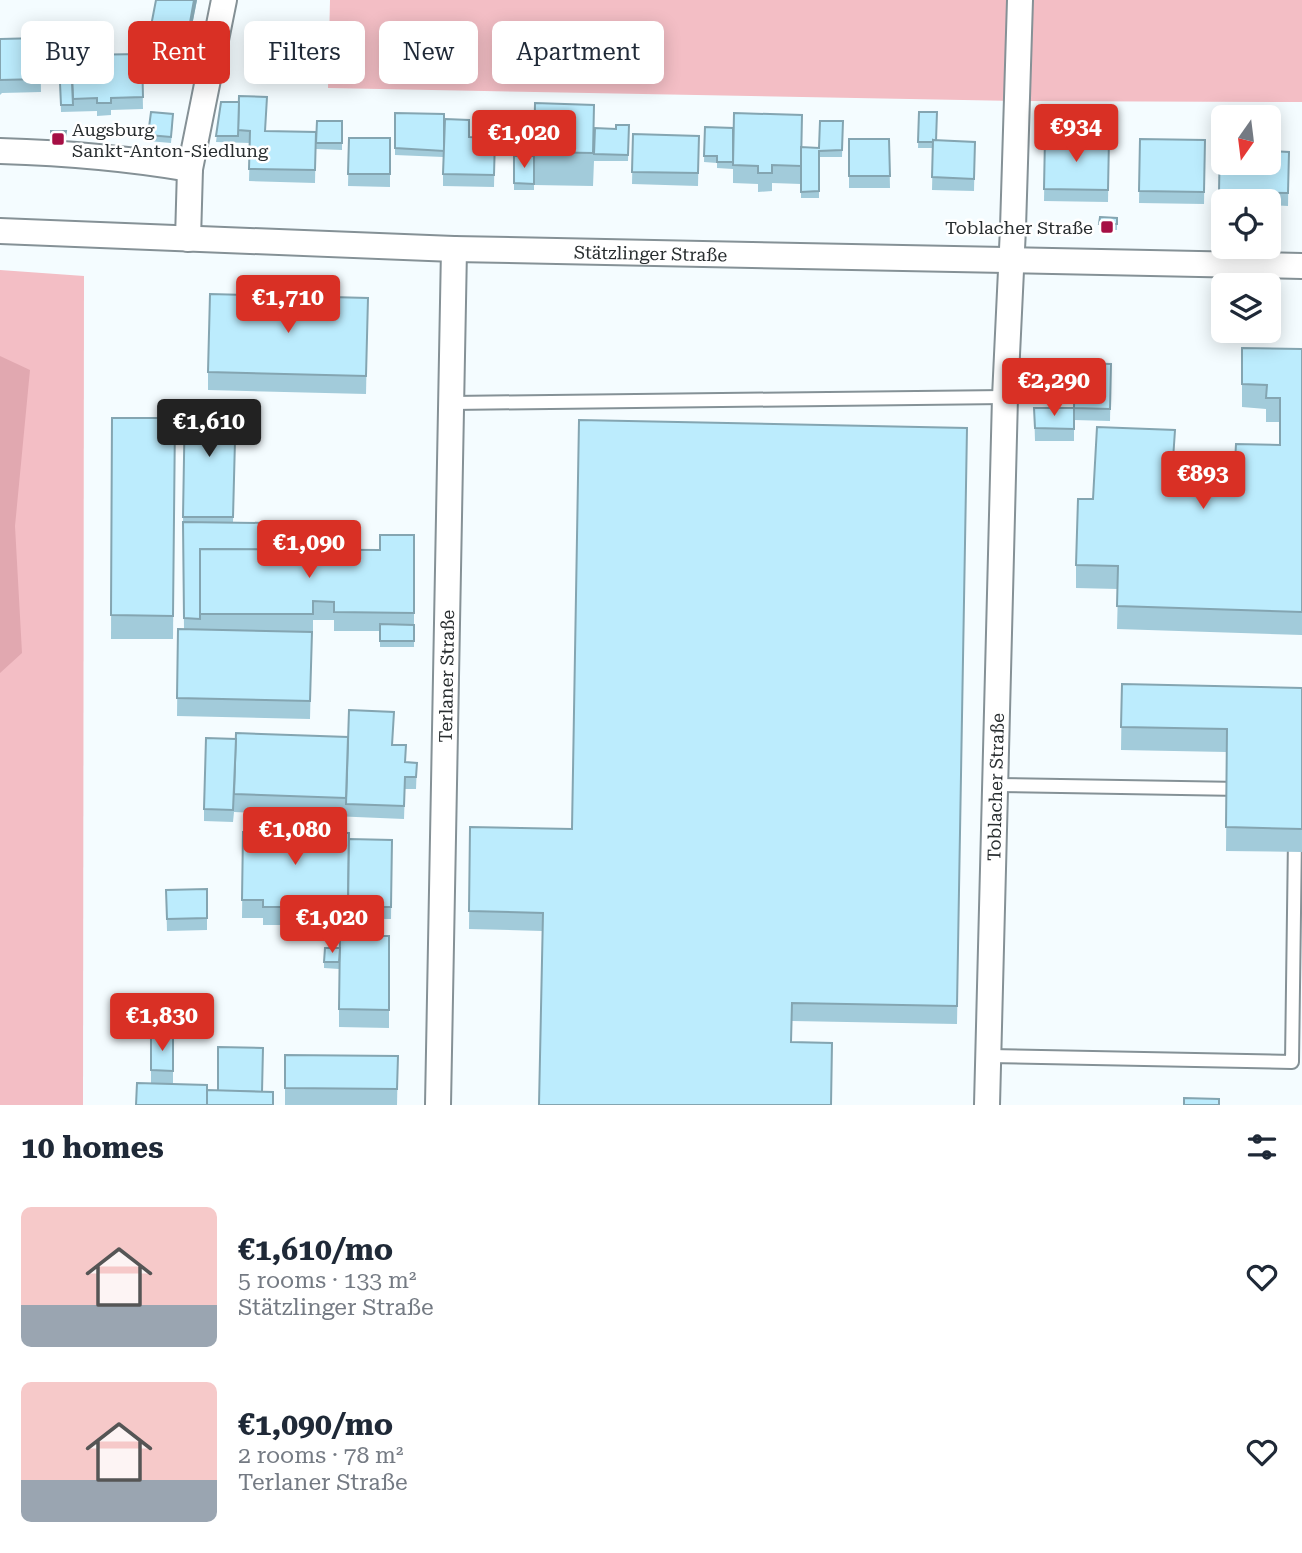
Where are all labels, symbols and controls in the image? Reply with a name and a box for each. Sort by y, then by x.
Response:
chip: Buy [21,21,114,84]
chip: Rent [128,21,230,84]
chip: Filters [244,21,365,84]
chip: New [379,21,478,84]
chip: Apartment [492,21,664,84]
pin: €934 [1035,104,1117,164]
north arrow [1211,105,1281,175]
map controls [1211,105,1281,343]
pin: €1,020 [467,110,581,170]
text: €934 [1050,113,1102,140]
place label: Augsburg Sankt-Anton-Siedlung [72,119,269,161]
text: €1,020 [488,119,560,146]
marker: Augsburg Sankt-Anton-Siedlung [50,131,66,147]
button: locate [1211,189,1281,259]
place label: Toblacher Straße [945,217,1093,238]
marker: Toblacher Straße [1099,219,1115,235]
street label: Stätzlinger Straße [574,241,728,265]
button: layers [1211,273,1281,343]
pin: €1,710 [231,276,345,335]
text: €1,710 [252,284,324,311]
pin: €2,290 [997,358,1111,418]
text: €2,290 [1018,367,1090,394]
pin: €1,610 [152,400,266,459]
text: €1,610 [173,408,245,435]
pin: €893 [1162,452,1244,511]
text: €893 [1177,460,1229,487]
pin: €1,090 [252,520,366,580]
text: €1,090 [273,529,345,556]
street label: Terlaner Straße [434,609,458,743]
street label: Toblacher Straße [983,713,1007,861]
pin: €1,080 [238,808,352,867]
text: €1,080 [259,816,331,843]
pin: €1,020 [275,895,389,955]
text: €1,020 [296,904,368,931]
pin: €1,830 [105,993,219,1053]
text: €1,830 [126,1002,198,1029]
icon: filters [1243,1128,1281,1166]
text: 10 homes [21,1130,164,1165]
text: €1,610/mo [238,1232,393,1267]
icon: home [77,1235,161,1319]
icon: heart [1243,1258,1281,1296]
text: 5 rooms · 133 m² [238,1267,416,1294]
text: Stätzlinger Straße [238,1294,434,1321]
text: €1,090/mo [238,1407,393,1442]
icon: home [77,1410,161,1494]
icon: heart [1243,1433,1281,1471]
text: 2 rooms · 78 m² [238,1442,404,1469]
text: Terlaner Straße [238,1469,408,1496]

